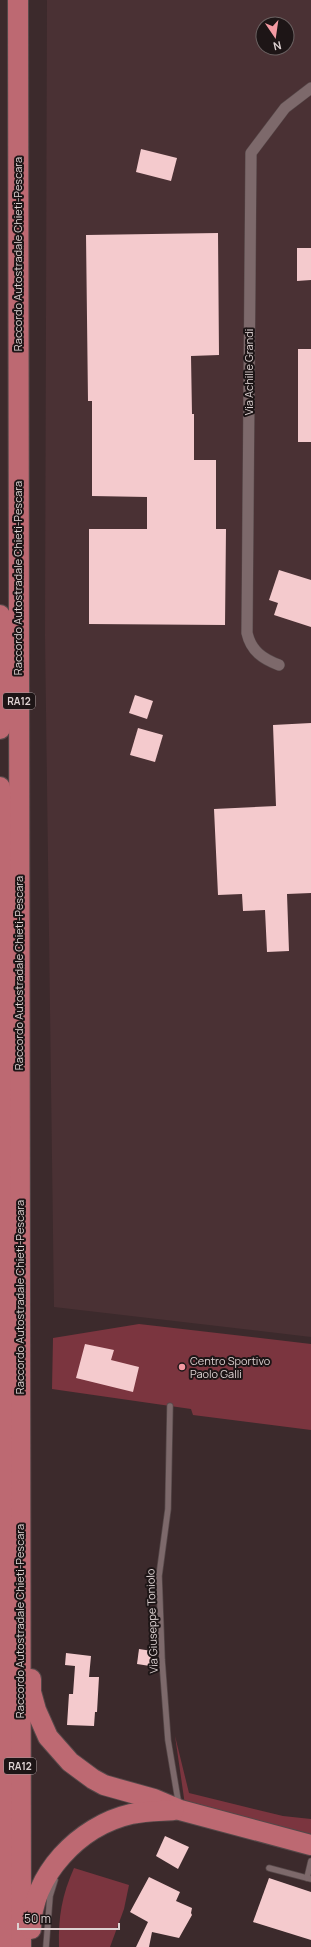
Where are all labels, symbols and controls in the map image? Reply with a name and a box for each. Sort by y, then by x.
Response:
north arrow [255,16,295,56]
text: N [272,38,283,54]
street label: Raccordo Autostradale Chieti-Pescara [10,157,25,351]
street label: Via Achille Grandi [241,329,256,415]
street label: Raccordo Autostradale Chieti-Pescara [10,481,25,675]
road number: RA12 [3,693,35,709]
street label: Raccordo Autostradale Chieti-Pescara [11,876,26,1070]
street label: Raccordo Autostradale Chieti-Pescara [12,1200,27,1394]
place label: Centro Sportivo Paolo Galli [190,1353,271,1381]
marker: Centro Sportivo Paolo Galli [177,1362,187,1372]
street label: Raccordo Autostradale Chieti-Pescara [12,1524,27,1718]
street label: Via Giuseppe Toniolo [142,1568,161,1674]
road number: RA12 [4,1758,36,1774]
scale bar [18,1905,119,1931]
text: 50 m [24,1910,51,1927]

